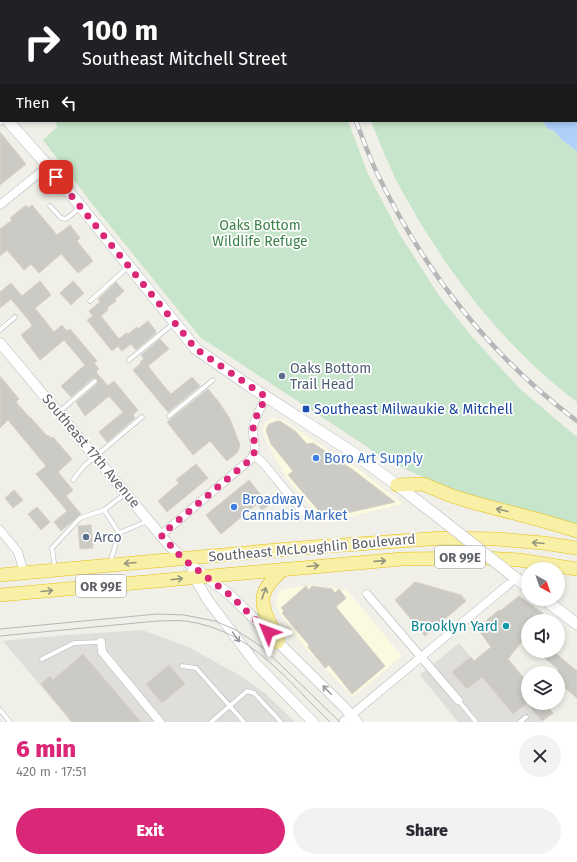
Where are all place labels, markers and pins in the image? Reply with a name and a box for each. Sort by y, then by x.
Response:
pin [39,160,73,194]
place label: Oaks Bottom Trail Head [290,360,371,393]
marker: Oaks Bottom Trail Head [277,371,287,381]
place label: Southeast Milwaukie & Mitchell [314,401,513,418]
marker: Southeast Milwaukie & Mitchell [301,404,311,414]
place label: Boro Art Supply [324,450,423,467]
marker: Boro Art Supply [311,453,321,463]
place label: Broadway Cannabis Market [242,491,348,524]
marker: Broadway Cannabis Market [229,502,239,512]
place label: Arco [94,529,122,546]
marker: Arco [81,532,91,542]
place label: Brooklyn Yard [411,618,498,635]
marker: Brooklyn Yard [501,621,511,631]

